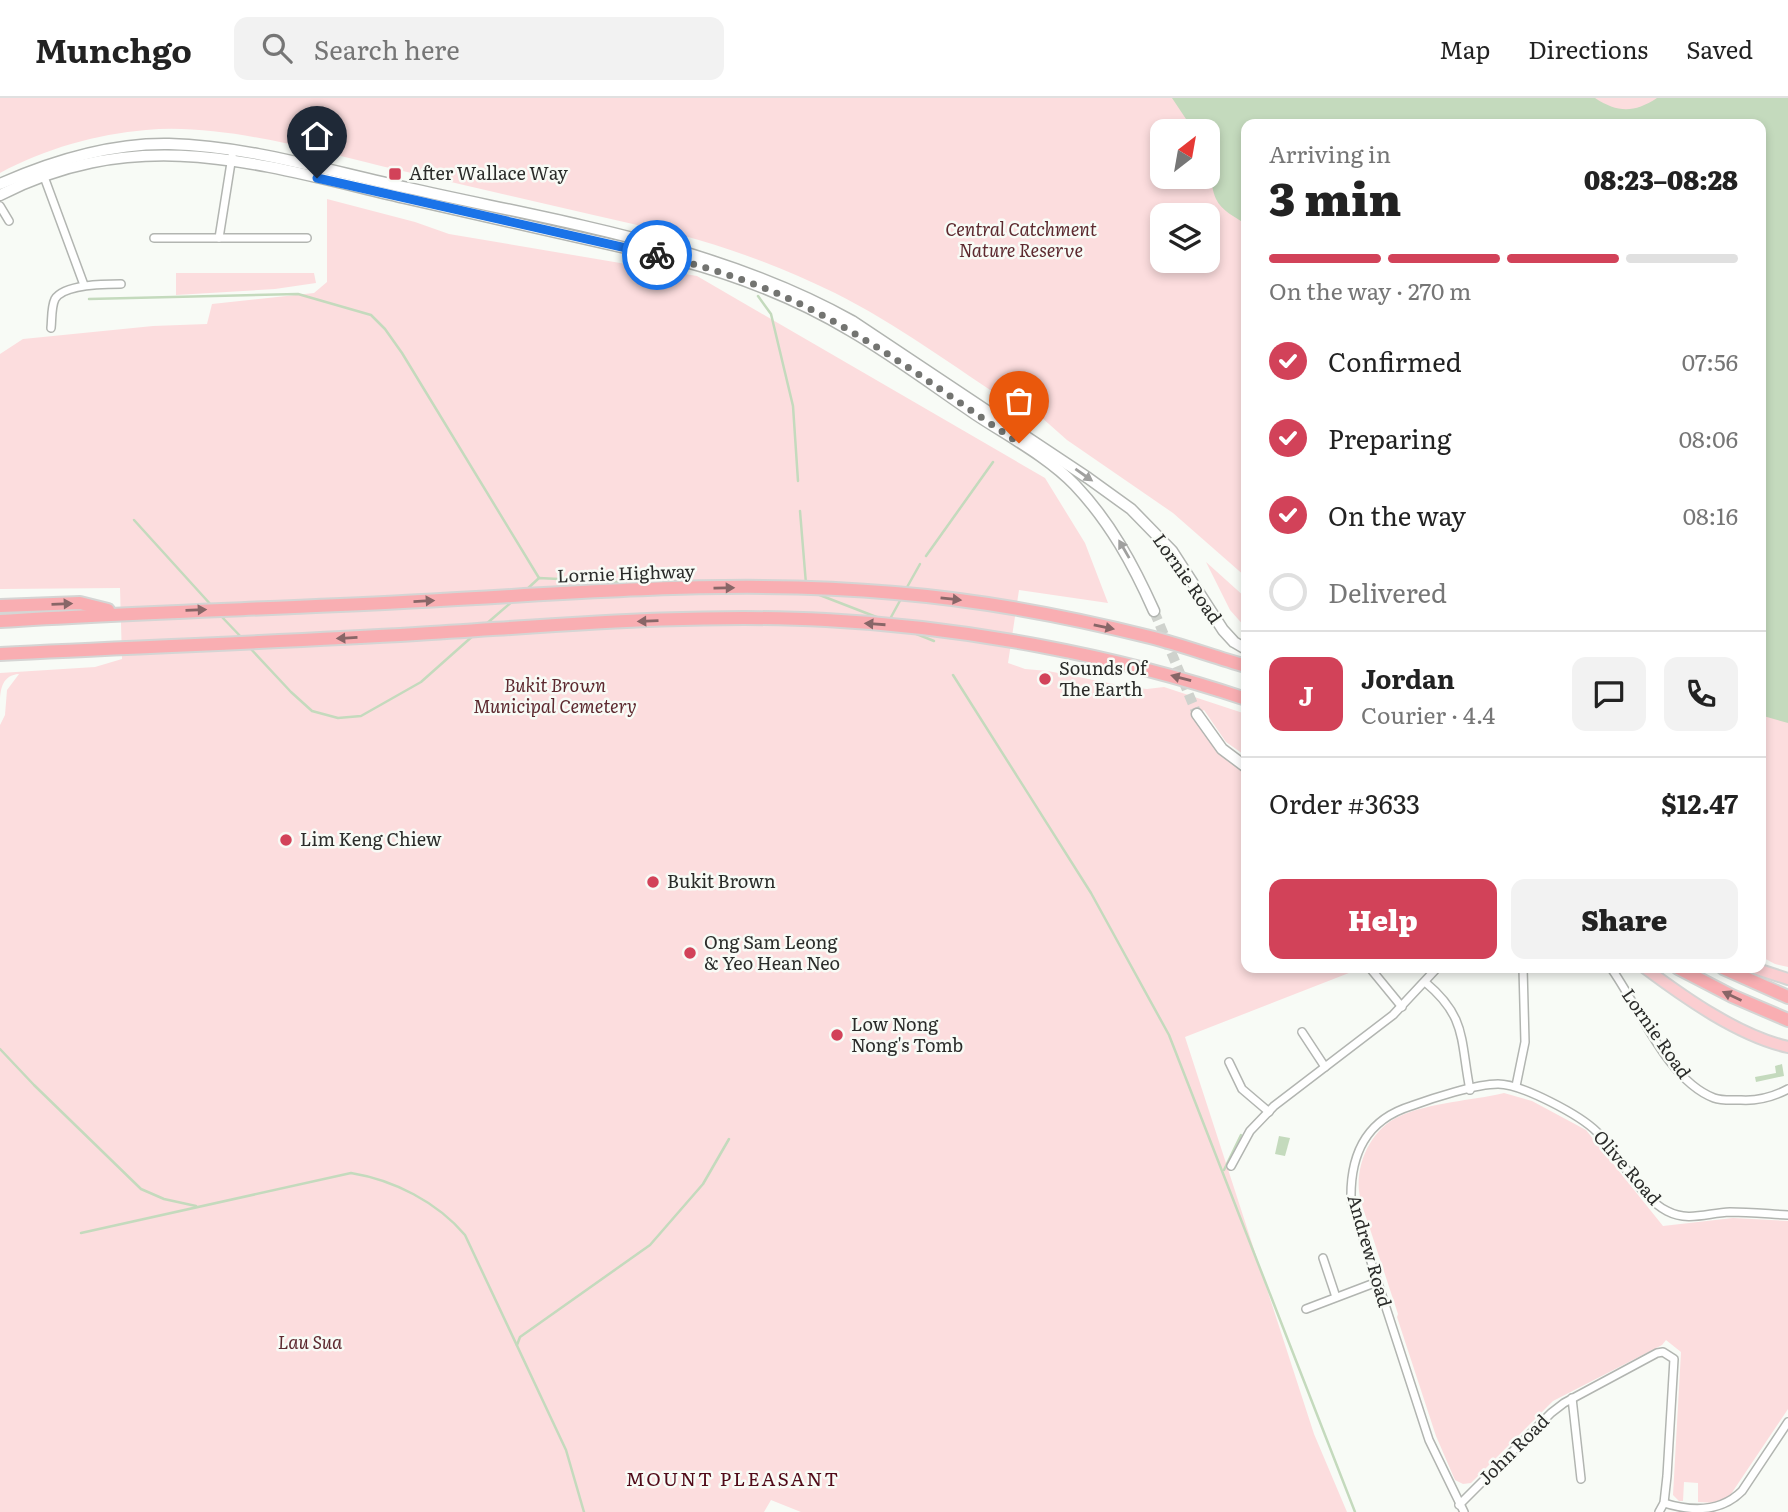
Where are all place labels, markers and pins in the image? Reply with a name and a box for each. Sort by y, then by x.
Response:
pin [287,106,347,178]
place label: After Wallace Way [409,159,568,186]
marker: After Wallace Way [387,166,403,182]
pin [989,371,1049,443]
place label: Sounds Of The Earth [1059,654,1149,702]
marker: Sounds Of The Earth [1037,671,1053,687]
place label: Lim Keng Chiew [300,825,442,852]
marker: Lim Keng Chiew [278,832,294,848]
place label: Bukit Brown [667,867,776,894]
marker: Bukit Brown [645,874,661,890]
place label: Ong Sam Leong & Yeo Hean Neo [704,928,840,976]
marker: Ong Sam Leong & Yeo Hean Neo [682,945,698,961]
place label: Low Nong Nong's Tomb [851,1010,963,1058]
marker: Low Nong Nong's Tomb [829,1027,845,1043]

